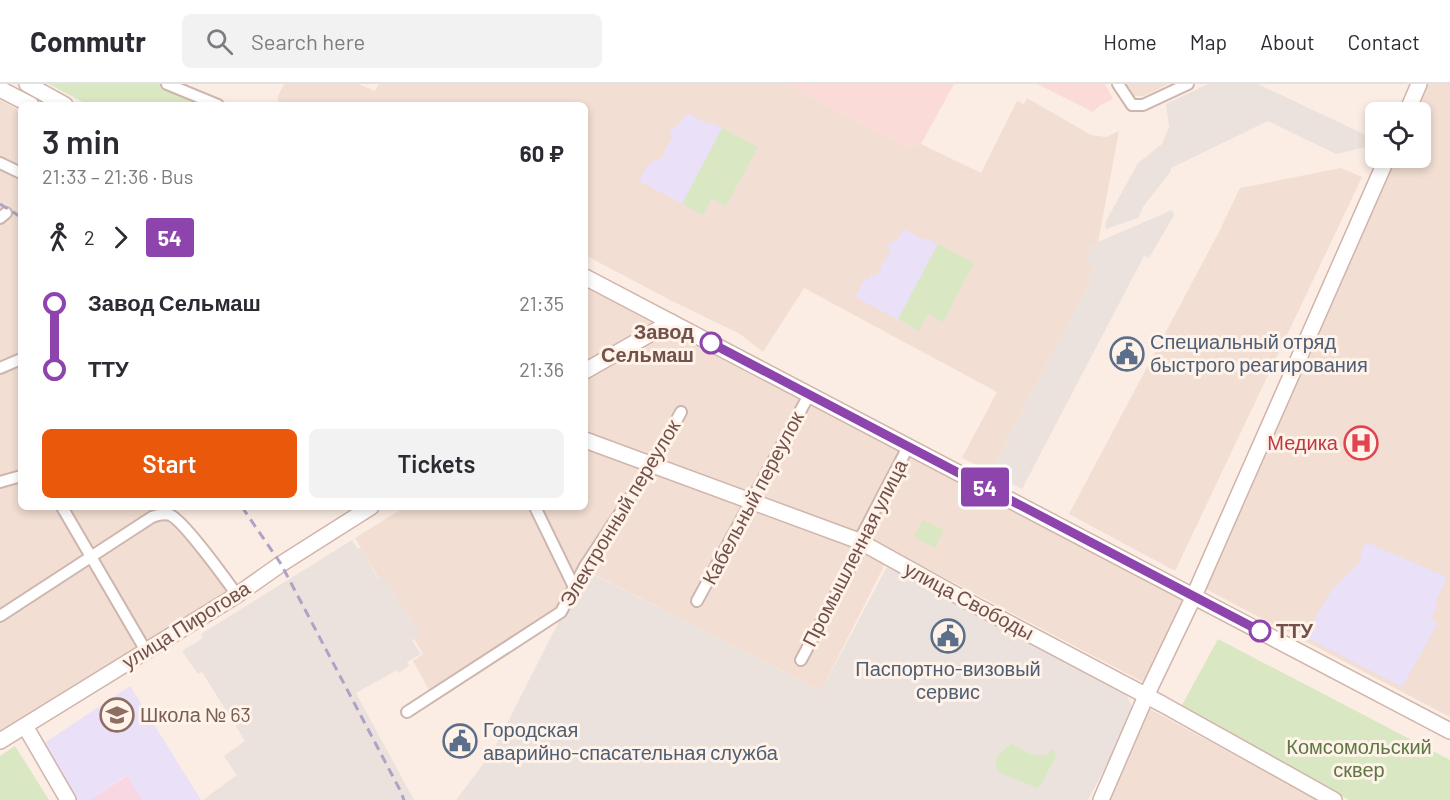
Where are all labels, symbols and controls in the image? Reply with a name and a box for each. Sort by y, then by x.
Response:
search box [182,14,602,68]
text: Commutr [30,24,146,58]
icon: search [203,25,236,58]
text: Search here [251,28,365,54]
text: Home [1103,29,1157,54]
text: Map [1190,29,1227,54]
text: About [1260,29,1315,54]
text: Contact [1348,29,1420,54]
map controls [1365,102,1431,168]
button: locate [1365,102,1431,168]
text: 3 min [42,121,120,161]
text: 60 ₽ [520,140,564,166]
text: 21:33 – 21:36 · Bus [42,164,193,188]
icon: walk [42,221,75,254]
icon: forward [104,221,137,254]
text: 2 [84,225,95,249]
text: 54 [158,225,182,250]
text: Завод Сельмаш [88,289,261,315]
text: 21:35 [519,291,564,315]
place label: Завод Сельмаш [601,319,694,366]
place label: Специальный отряд быстрого реагирования [1150,329,1368,376]
marker: Завод Сельмаш [700,332,722,354]
public building icon: Специальный отряд быстрого реагирования [1109,336,1145,372]
text: ТТУ [88,355,129,381]
text: 21:36 [519,357,564,381]
street label: Кабельный переулок [696,407,808,588]
street label: Электронный переулок [554,414,685,610]
hospital icon: Медика [1343,425,1379,461]
button: Start [42,429,297,498]
button: Tickets [309,429,564,498]
place label: Медика [1267,430,1339,454]
street label: Промышленная улица [797,454,912,650]
line badge: 54 [958,468,1012,506]
text: 54 [973,475,997,500]
street label: улица Свободы [901,556,1038,644]
street label: улица Пирогова [117,575,255,673]
public building icon: Паспортно-визовый сервис [930,618,966,654]
place label: ТТУ [1276,618,1313,642]
marker: ТТУ [1249,620,1271,642]
place label: Паспортно-визовый сервис [855,656,1041,703]
school or university icon: Школа № 63 [99,697,135,733]
place label: Школа № 63 [140,702,251,726]
place label: Городская аварийно-спасательная служба [483,717,779,764]
public building icon: Городская аварийно-спасательная служба [442,723,478,759]
park label: Комсомольский сквер [1286,734,1432,781]

